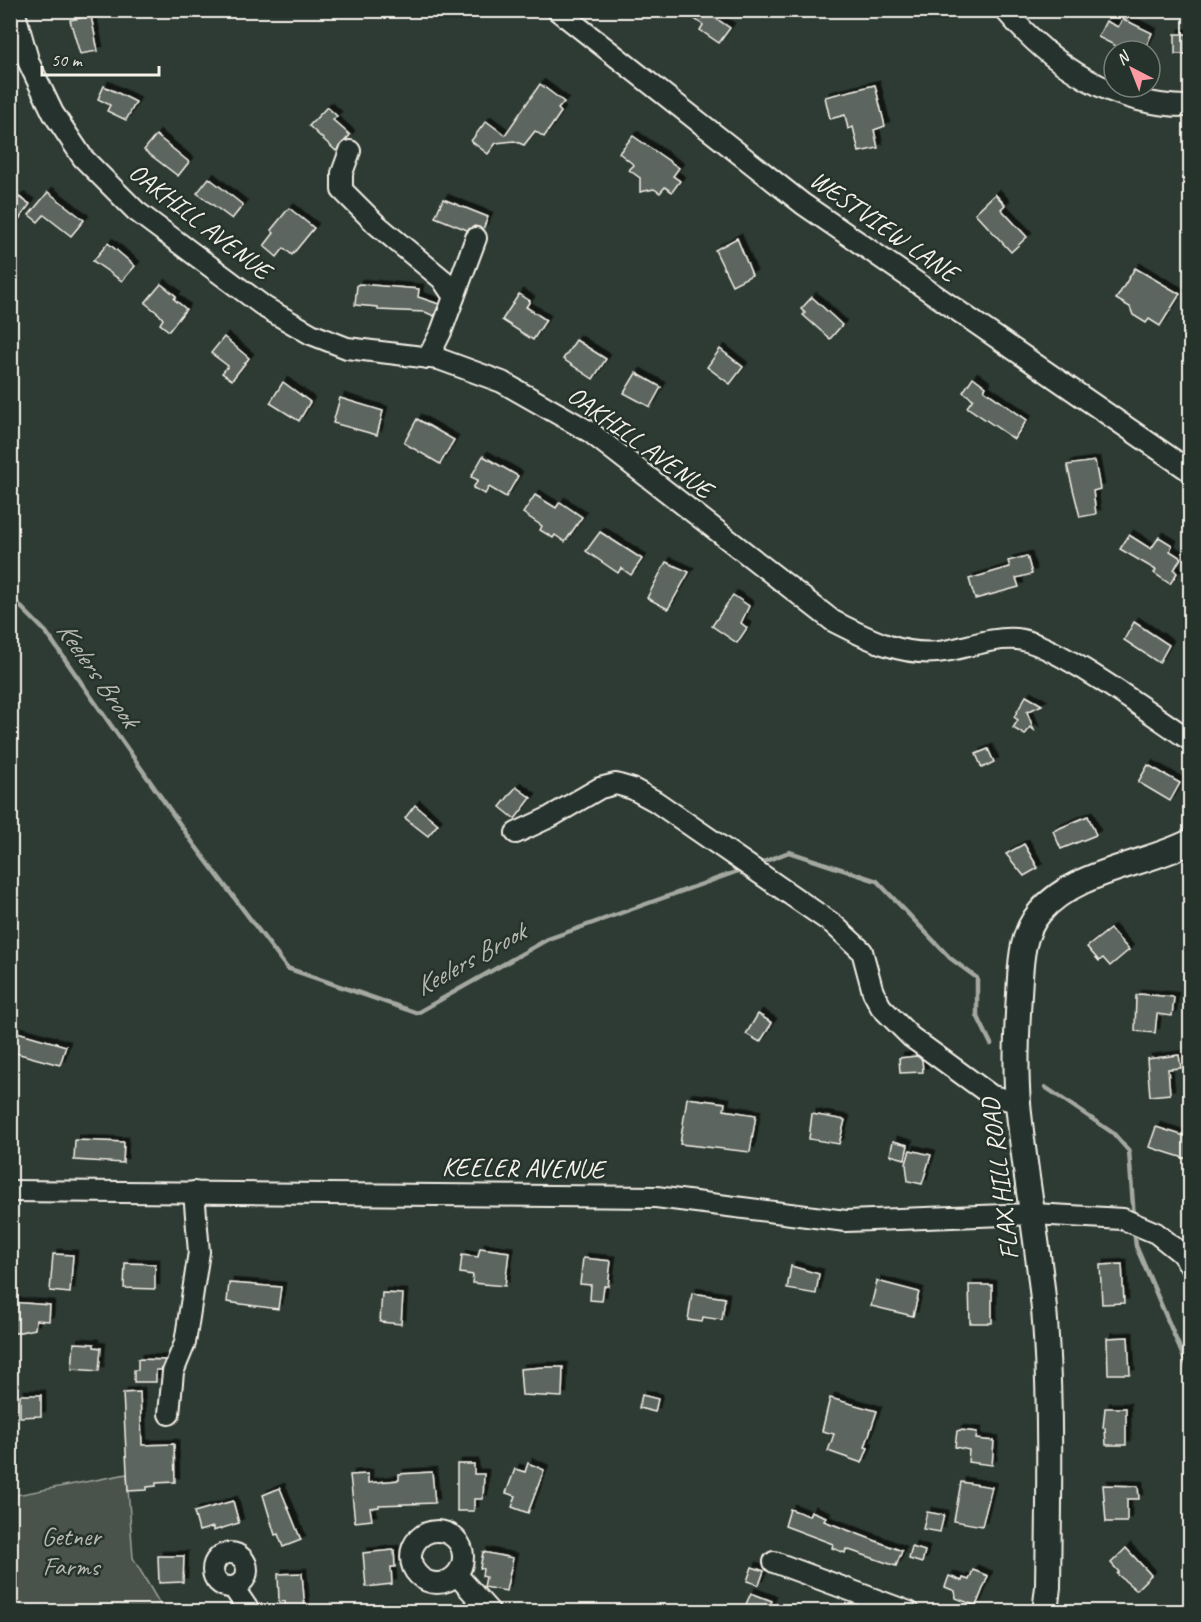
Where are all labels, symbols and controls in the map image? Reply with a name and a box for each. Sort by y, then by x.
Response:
scale bar [42,39,159,77]
north arrow [1102,39,1162,99]
text: N [1112,46,1135,69]
text: 50 m [51,49,84,71]
street label: OAKHILL AVENUE [122,155,280,289]
street label: WESTVIEW LANE [804,163,967,291]
street label: OAKHILL AVENUE [561,378,722,508]
water label: Keelers Brook [49,615,149,737]
water label: Keelers Brook [409,913,535,1003]
street label: FLAX HILL ROAD [973,1094,1026,1262]
street label: KEELER AVENUE [442,1150,608,1186]
park label: Getner Farms [41,1520,103,1583]

